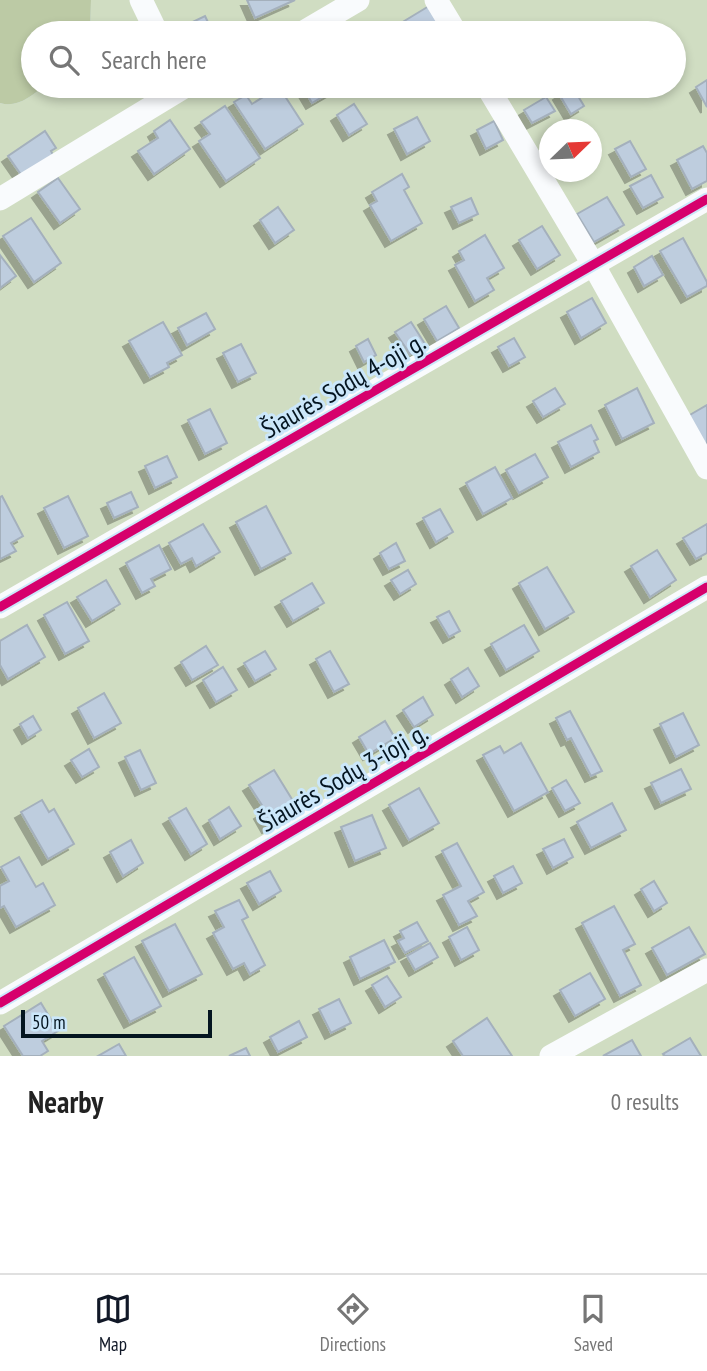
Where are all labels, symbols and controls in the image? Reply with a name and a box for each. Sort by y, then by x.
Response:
search box [21,21,686,98]
icon: search [45,41,83,79]
text: Search here [101,43,207,76]
north arrow [539,119,602,182]
street label: Šiaurės Sodų 4-oji g. [255,325,431,445]
street label: Šiaurės Sodų 3-ioji g. [253,715,433,839]
scale bar [21,1007,212,1039]
text: 50 m [32,1010,66,1034]
text: Nearby [28,1082,103,1121]
text: 0 results [611,1087,679,1116]
tab: Map [94,1290,132,1356]
tab: Directions [320,1290,386,1356]
tab: Saved [574,1290,613,1356]

